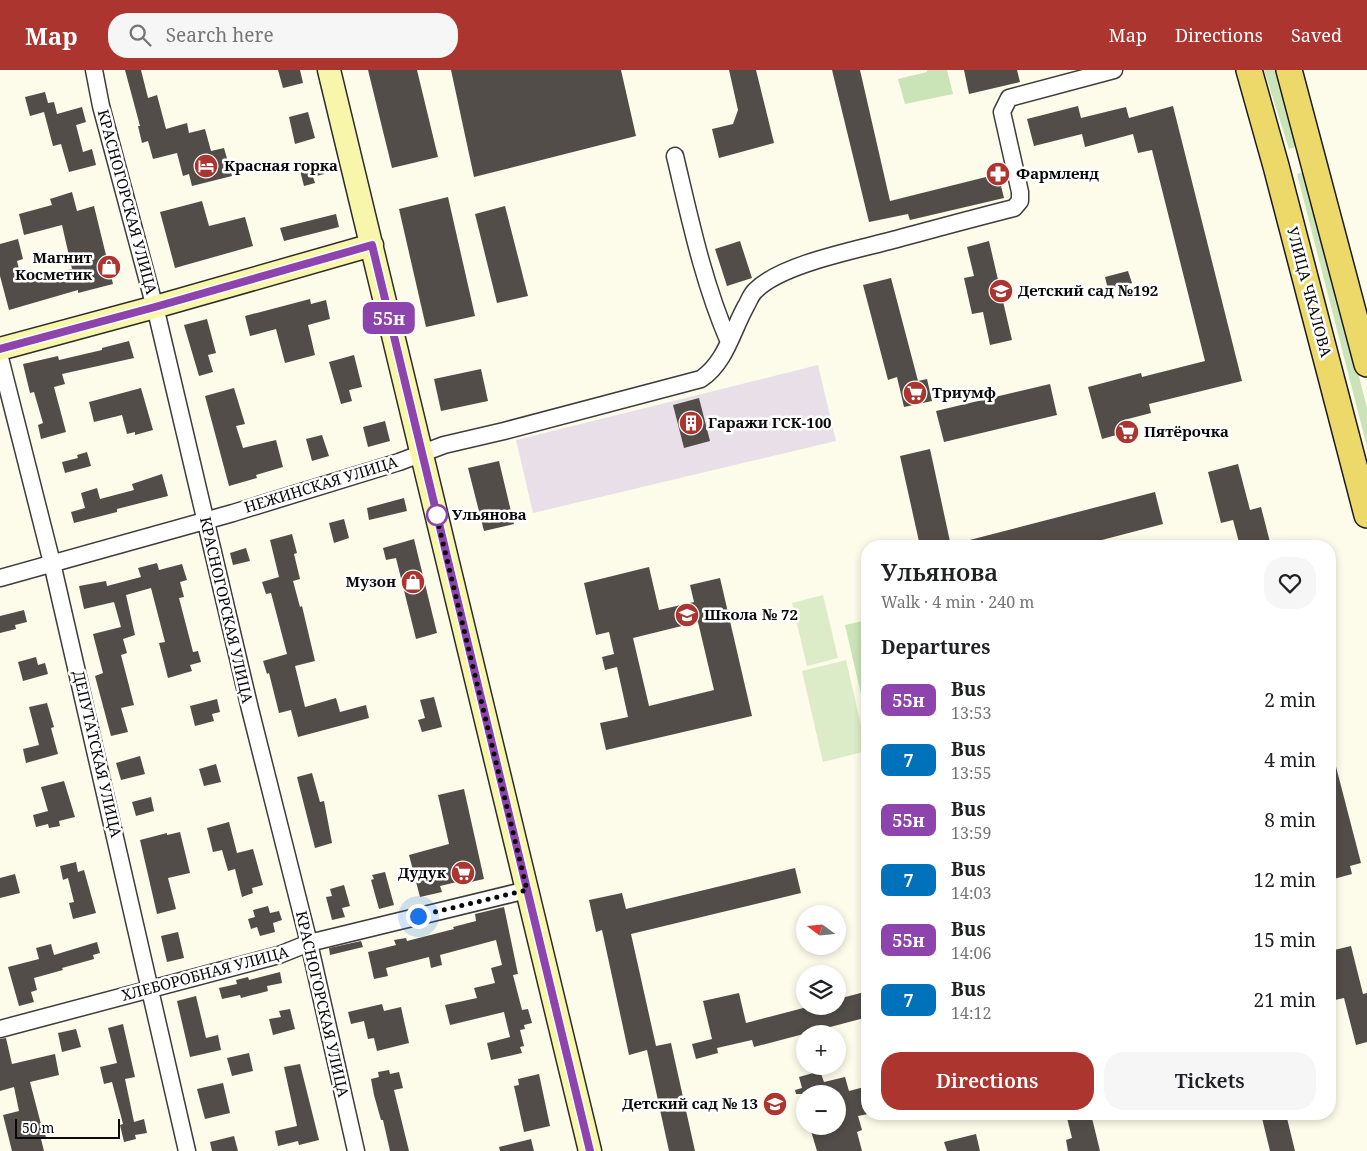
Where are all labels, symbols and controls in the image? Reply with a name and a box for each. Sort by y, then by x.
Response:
search box [108,13,458,58]
text: Map [25,19,78,52]
icon: search [126,21,154,49]
text: Search here [166,22,274,48]
text: Map [1109,23,1147,47]
text: Directions [1175,23,1263,47]
text: Saved [1291,23,1342,47]
street label: КРАСНОГОРСКАЯ УЛИЦА [94,107,162,297]
hotel icon: Красная горка [193,153,219,179]
place label: Красная горка [224,155,338,175]
pharmacy icon: Фармленд [985,161,1011,187]
place label: Фармленд [1016,163,1099,183]
street label: УЛИЦА ЧКАЛОВА [1283,224,1337,359]
place label: Магнит Косметик [15,247,93,284]
shop icon: Магнит Косметик [96,254,122,280]
school or university icon: Детский сад №192 [988,278,1014,304]
place label: Детский сад №192 [1018,280,1158,300]
line badge: 55н [360,302,418,334]
text: 55н [373,306,405,330]
supermarket icon: Триумф [902,380,928,406]
place label: Триумф [932,382,996,402]
building icon: Гаражи ГСК-100 [678,410,704,436]
place label: Гаражи ГСК-100 [708,412,832,432]
supermarket icon: Пятёрочка [1114,419,1140,445]
place label: Пятёрочка [1144,421,1229,441]
street label: НЕЖИНСКАЯ УЛИЦА [242,451,400,517]
marker: Ульянова [426,504,448,526]
place label: Ульянова [452,504,527,524]
street label: КРАСНОГОРСКАЯ УЛИЦА [196,515,258,705]
text: Ульянова [881,555,998,588]
button: heart [1264,557,1316,609]
shop icon: Музон [400,569,426,595]
place label: Музон [346,571,396,591]
text: Walk · 4 min · 240 m [881,591,1034,613]
school or university icon: Школа № 72 [674,602,700,628]
place label: Школа № 72 [704,604,798,624]
text: Departures [881,634,990,660]
street label: ДЕПУТАТСКАЯ УЛИЦА [69,668,127,840]
text: Bus [951,676,986,702]
text: 2 min [1264,687,1316,713]
text: 55н [892,688,925,712]
text: 13:53 [951,702,991,724]
text: Bus [951,736,986,762]
text: 4 min [1264,747,1316,773]
text: 7 [903,748,914,772]
text: 13:55 [951,762,991,784]
text: Bus [951,796,986,822]
text: 8 min [1264,807,1316,833]
text: 55н [892,808,925,832]
text: 13:59 [951,822,991,844]
text: Bus [951,856,986,882]
supermarket icon: Дудук [450,860,476,886]
place label: Дудук [398,862,447,882]
text: 12 min [1254,867,1316,893]
text: 7 [903,868,914,892]
text: 14:03 [951,882,991,904]
your location [406,904,431,929]
north arrow [796,905,846,955]
map controls [796,905,846,1135]
street label: КРАСНОГОРСКАЯ УЛИЦА [292,909,354,1099]
text: Bus [951,916,986,942]
text: 15 min [1254,927,1316,953]
text: 55н [892,928,925,952]
street label: ХЛЕБОРОБНАЯ УЛИЦА [119,941,291,1005]
text: 14:06 [951,942,991,964]
button: layers [796,965,846,1015]
text: Bus [951,976,986,1002]
text: 21 min [1254,987,1316,1013]
text: 7 [903,988,914,1012]
text: 14:12 [951,1002,991,1024]
button: + [796,1025,846,1075]
button: Directions [881,1052,1094,1110]
button: Tickets [1104,1052,1316,1110]
button: − [796,1085,846,1135]
school or university icon: Детский сад № 13 [762,1091,788,1117]
place label: Детский сад № 13 [622,1093,758,1113]
scale bar [15,1116,120,1139]
text: 50 m [22,1118,55,1137]

